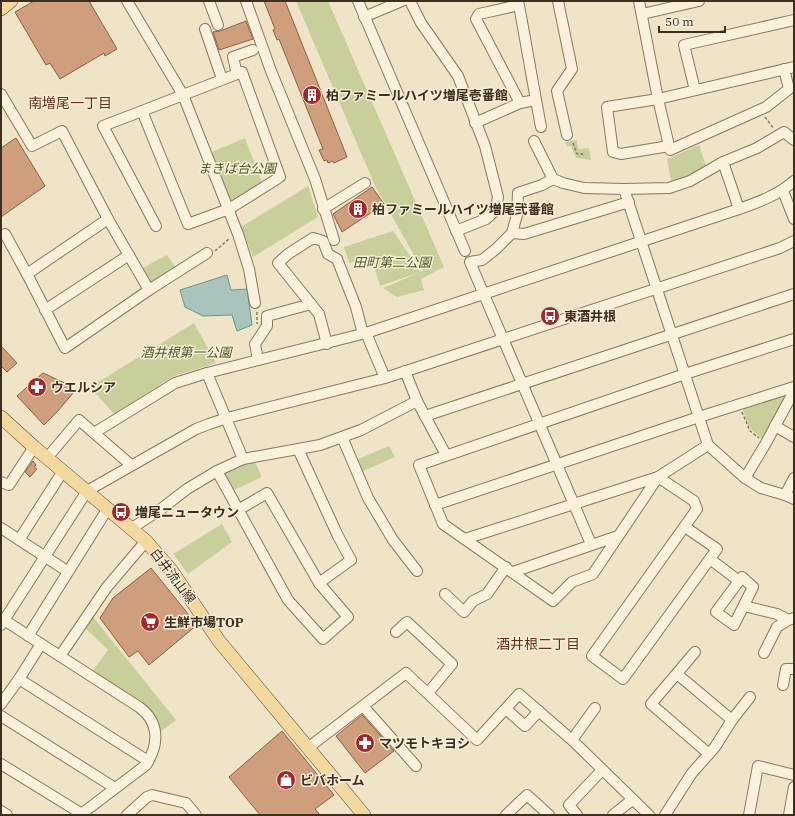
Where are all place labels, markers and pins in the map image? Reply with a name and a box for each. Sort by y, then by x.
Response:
building icon: 柏ファミールハイツ増尾壱番館 [301,84,323,106]
place label: 柏ファミールハイツ増尾壱番館 [326,87,508,104]
building icon: 柏ファミールハイツ増尾弐番館 [347,198,369,220]
place label: 柏ファミールハイツ増尾弐番館 [372,201,554,218]
bus stop icon: 東酒井根 [539,305,561,327]
place label: 東酒井根 [564,308,616,325]
pharmacy icon: ウエルシア [26,376,48,398]
place label: ウエルシア [51,379,116,396]
bus stop icon: 増尾ニュータウン [110,501,132,523]
place label: 増尾ニュータウン [135,504,239,521]
supermarket icon: 生鮮市場TOP [139,611,161,633]
place label: 生鮮市場TOP [164,614,244,631]
pharmacy icon: マツモトキヨシ [354,732,376,754]
place label: マツモトキヨシ [379,735,470,752]
shop icon: ビバホーム [275,769,297,791]
place label: ビバホーム [300,772,365,789]

